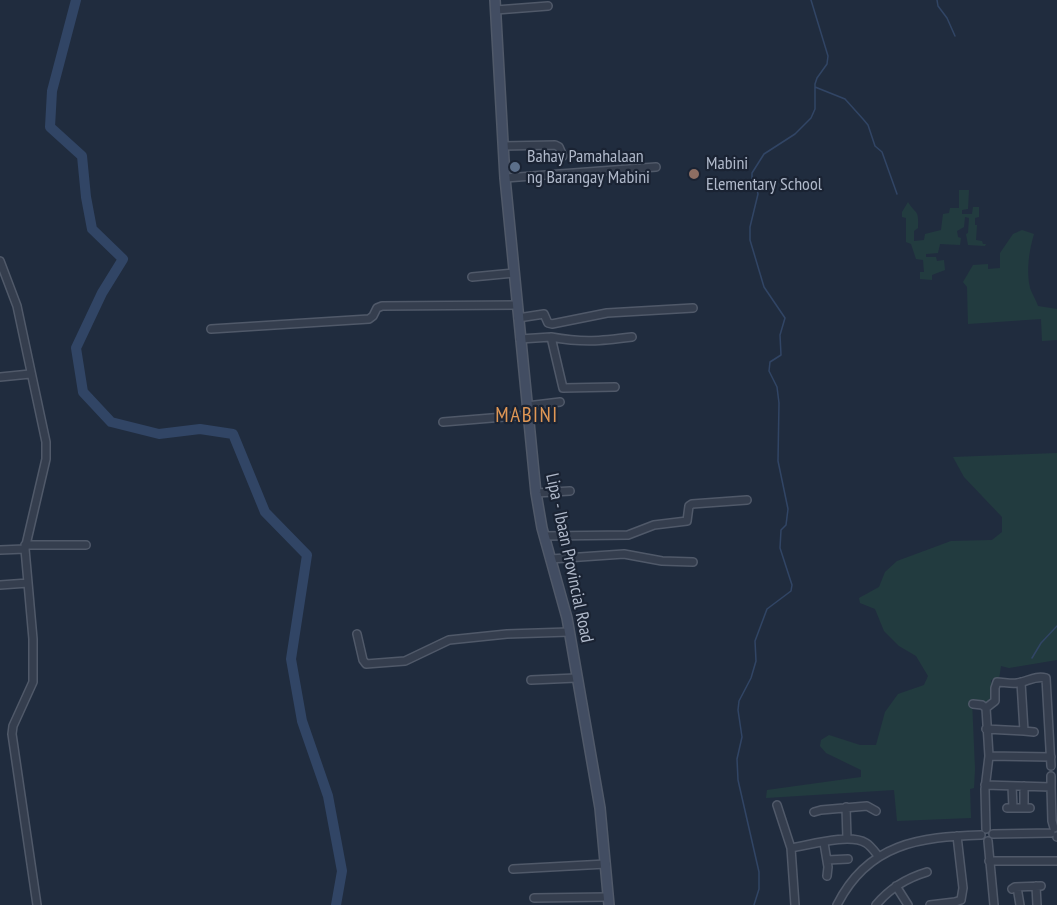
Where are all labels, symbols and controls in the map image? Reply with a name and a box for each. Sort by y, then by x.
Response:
place label: Bahay Pamahalaan ng Barangay Mabini [527,146,650,188]
place label: Mabini Elementary School [706,153,822,195]
marker: Bahay Pamahalaan ng Barangay Mabini [508,160,522,174]
marker: Mabini Elementary School [687,167,701,181]
district label: MABINI [495,403,559,429]
street label: Lipa - Ibaan Provincial Road [540,471,598,645]

